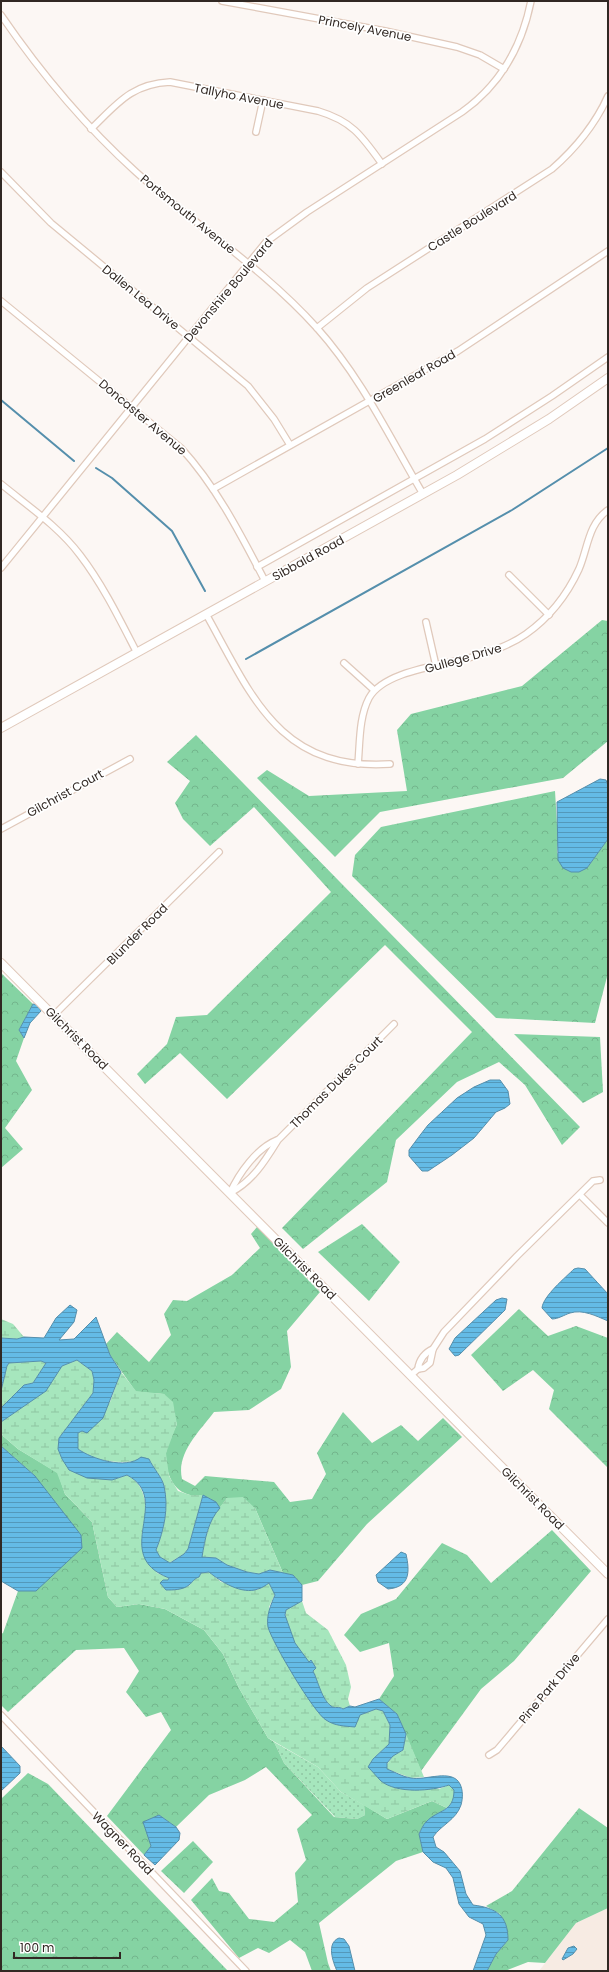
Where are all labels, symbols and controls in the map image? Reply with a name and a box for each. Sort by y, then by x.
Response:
street label: Princely Avenue [317,11,413,45]
street label: Tallyho Avenue [193,79,285,113]
street label: Portsmouth Avenue [137,170,239,258]
street label: Castle Boulevard [424,187,520,255]
street label: Devonshire Boulevard [180,235,276,345]
street label: Dallen Lea Drive [99,261,183,333]
street label: Greenleaf Road [369,345,459,407]
street label: Doncaster Avenue [95,375,191,459]
street label: Sibbald Road [269,531,347,585]
street label: Gullege Drive [423,639,503,677]
street label: Gilchrist Court [24,765,106,821]
street label: Blunder Road [103,900,171,968]
street label: Gilchrist Road [42,1003,112,1073]
street label: Thomas Dukes Court [286,1032,386,1132]
street label: Gilchrist Road [270,1233,340,1303]
street label: Gilchrist Road [498,1463,568,1533]
street label: Pine Park Drive [514,1649,584,1727]
street label: Wagner Road [88,1808,158,1878]
scale bar [14,1934,120,1960]
text: 100 m [20,1939,54,1956]

